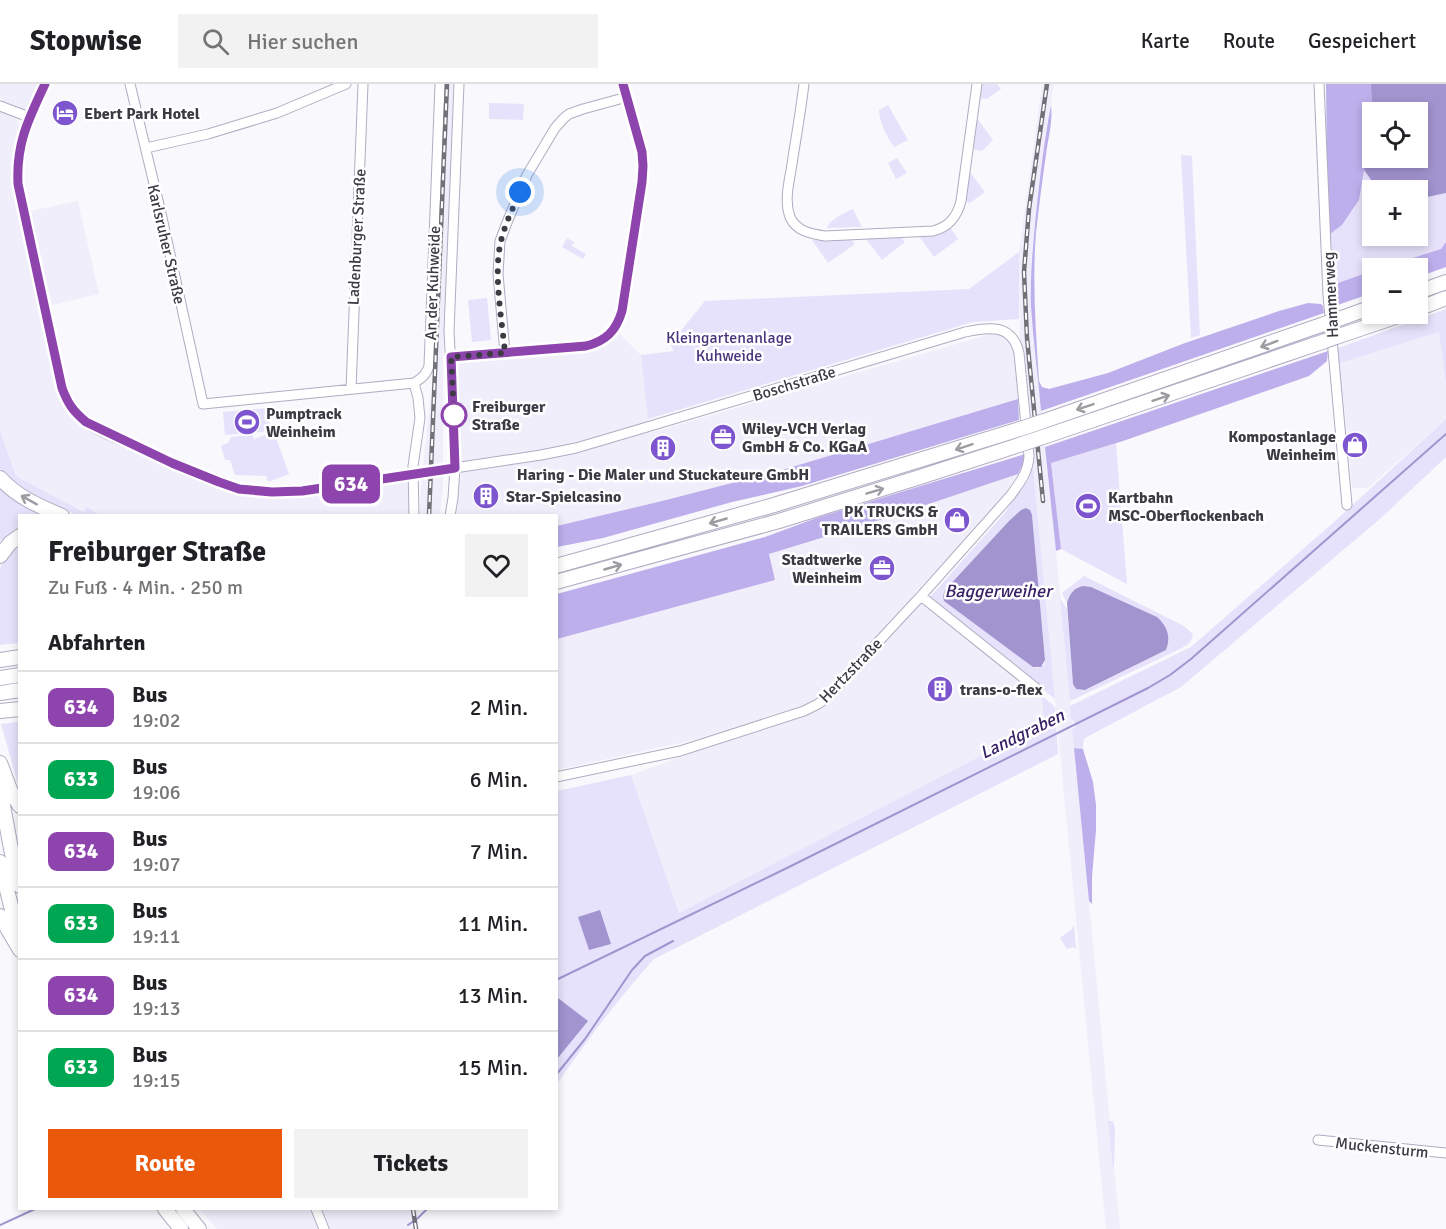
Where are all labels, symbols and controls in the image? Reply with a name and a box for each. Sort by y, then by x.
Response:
search box [178,14,598,68]
text: Stopwise [30,24,142,58]
icon: search [199,25,232,58]
text: Hier suchen [247,28,359,55]
text: Karte [1141,28,1190,54]
text: Route [1223,28,1275,54]
text: Gespeichert [1308,28,1416,54]
hotel icon: Ebert Park Hotel [50,98,80,128]
map controls [1362,102,1428,324]
button: locate [1362,102,1428,168]
place label: Ebert Park Hotel [84,104,200,124]
street label: Ladenburger Straße [343,168,371,306]
your location [505,177,535,207]
button: + [1362,180,1428,246]
street label: Karlsruher Straße [143,182,190,306]
street label: An der Kuhweide [421,225,445,341]
street label: Hammerweg [1319,251,1343,339]
button: − [1362,258,1428,324]
park label: Kleingartenanlage Kuhweide [666,328,792,366]
one-way arrow [1260,339,1279,350]
street label: Boschstraße [750,362,838,406]
one-way arrow [1151,391,1170,402]
place label: Freiburger Straße [472,397,546,435]
marker: Freiburger Straße [441,402,467,428]
one-way arrow [1076,403,1095,414]
place label: Pumptrack Weinheim [266,404,342,442]
sports icon: Pumptrack Weinheim [232,407,262,437]
place label: Wiley-VCH Verlag GmbH & Co. KGaA [742,419,868,457]
office icon: Wiley-VCH Verlag GmbH & Co. KGaA [708,422,738,452]
place label: Kompostanlage Weinheim [1228,427,1336,465]
shop icon: Kompostanlage Weinheim [1340,430,1370,460]
building icon: Haring - Die Maler und Stuckateure GmbH [648,433,678,463]
one-way arrow [955,442,974,453]
line badge: 634 [316,464,386,504]
place label: Haring - Die Maler und Stuckateure GmbH [517,465,809,485]
text: 634 [334,471,368,497]
building icon: Star-Spielcasino [471,481,501,511]
one-way arrow [865,485,884,496]
place label: Star-Spielcasino [506,487,621,507]
place label: Kartbahn MSC-Oberflockenbach [1108,488,1264,526]
sports icon: Kartbahn MSC-Oberflockenbach [1073,491,1103,521]
one-way arrow [21,494,38,506]
place label: PK TRUCKS & TRAILERS GmbH [822,502,938,540]
shop icon: PK TRUCKS & TRAILERS GmbH [942,505,972,535]
one-way arrow [709,516,728,527]
button: heart [465,534,528,597]
text: Freiburger Straße [48,535,266,569]
place label: Stadtwerke Weinheim [782,550,862,588]
office icon: Stadtwerke Weinheim [867,553,897,583]
one-way arrow [603,561,622,572]
text: Zu Fuß · 4 Min. · 250 m [48,575,243,600]
water label: Baggerweiher [944,580,1054,602]
text: Abfahrten [48,629,146,656]
street label: Hertzstraße [815,634,887,707]
building icon: trans-o-flex [925,674,955,704]
place label: trans-o-flex [959,680,1043,700]
text: Bus [132,681,167,708]
text: 634 [64,694,98,720]
text: 2 Min. [470,694,528,721]
water label: Landgraben [976,704,1069,764]
text: 19:02 [132,708,181,733]
text: Bus [132,753,167,780]
text: 633 [64,766,98,792]
text: 6 Min. [470,766,528,793]
text: 19:06 [132,780,181,805]
text: Bus [132,825,167,852]
text: 634 [64,838,98,864]
text: 7 Min. [470,838,528,865]
text: 19:07 [132,852,181,877]
text: Bus [132,897,167,924]
text: 633 [64,910,98,936]
text: 11 Min. [458,910,528,937]
text: 19:11 [132,924,181,949]
text: Bus [132,969,167,996]
text: 634 [64,982,98,1008]
text: 13 Min. [458,982,528,1009]
text: 19:13 [132,996,181,1021]
text: Bus [132,1041,167,1068]
text: 633 [64,1054,98,1080]
text: 15 Min. [458,1054,528,1081]
text: 19:15 [132,1068,181,1093]
button: Route [48,1129,282,1198]
button: Tickets [294,1129,528,1198]
street label: Muckensturm [1334,1133,1429,1163]

